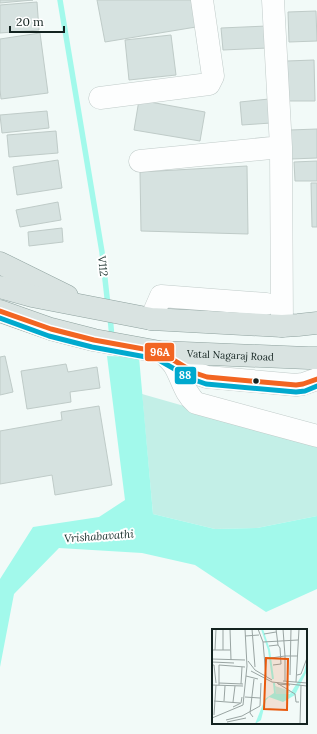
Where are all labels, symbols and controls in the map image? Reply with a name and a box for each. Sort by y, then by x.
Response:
scale bar [10,8,64,34]
text: 20 m [16,14,44,29]
water label: V112 [95,255,111,277]
line badge: 96A [144,342,175,362]
text: 96A [150,345,171,359]
street label: Vatal Nagaraj Road [186,347,274,363]
line badge: 88 [174,366,197,385]
text: 88 [179,368,191,382]
unlabelled marker [251,376,261,386]
water label: Vrishabavathi [64,527,135,545]
inset map [212,629,307,724]

